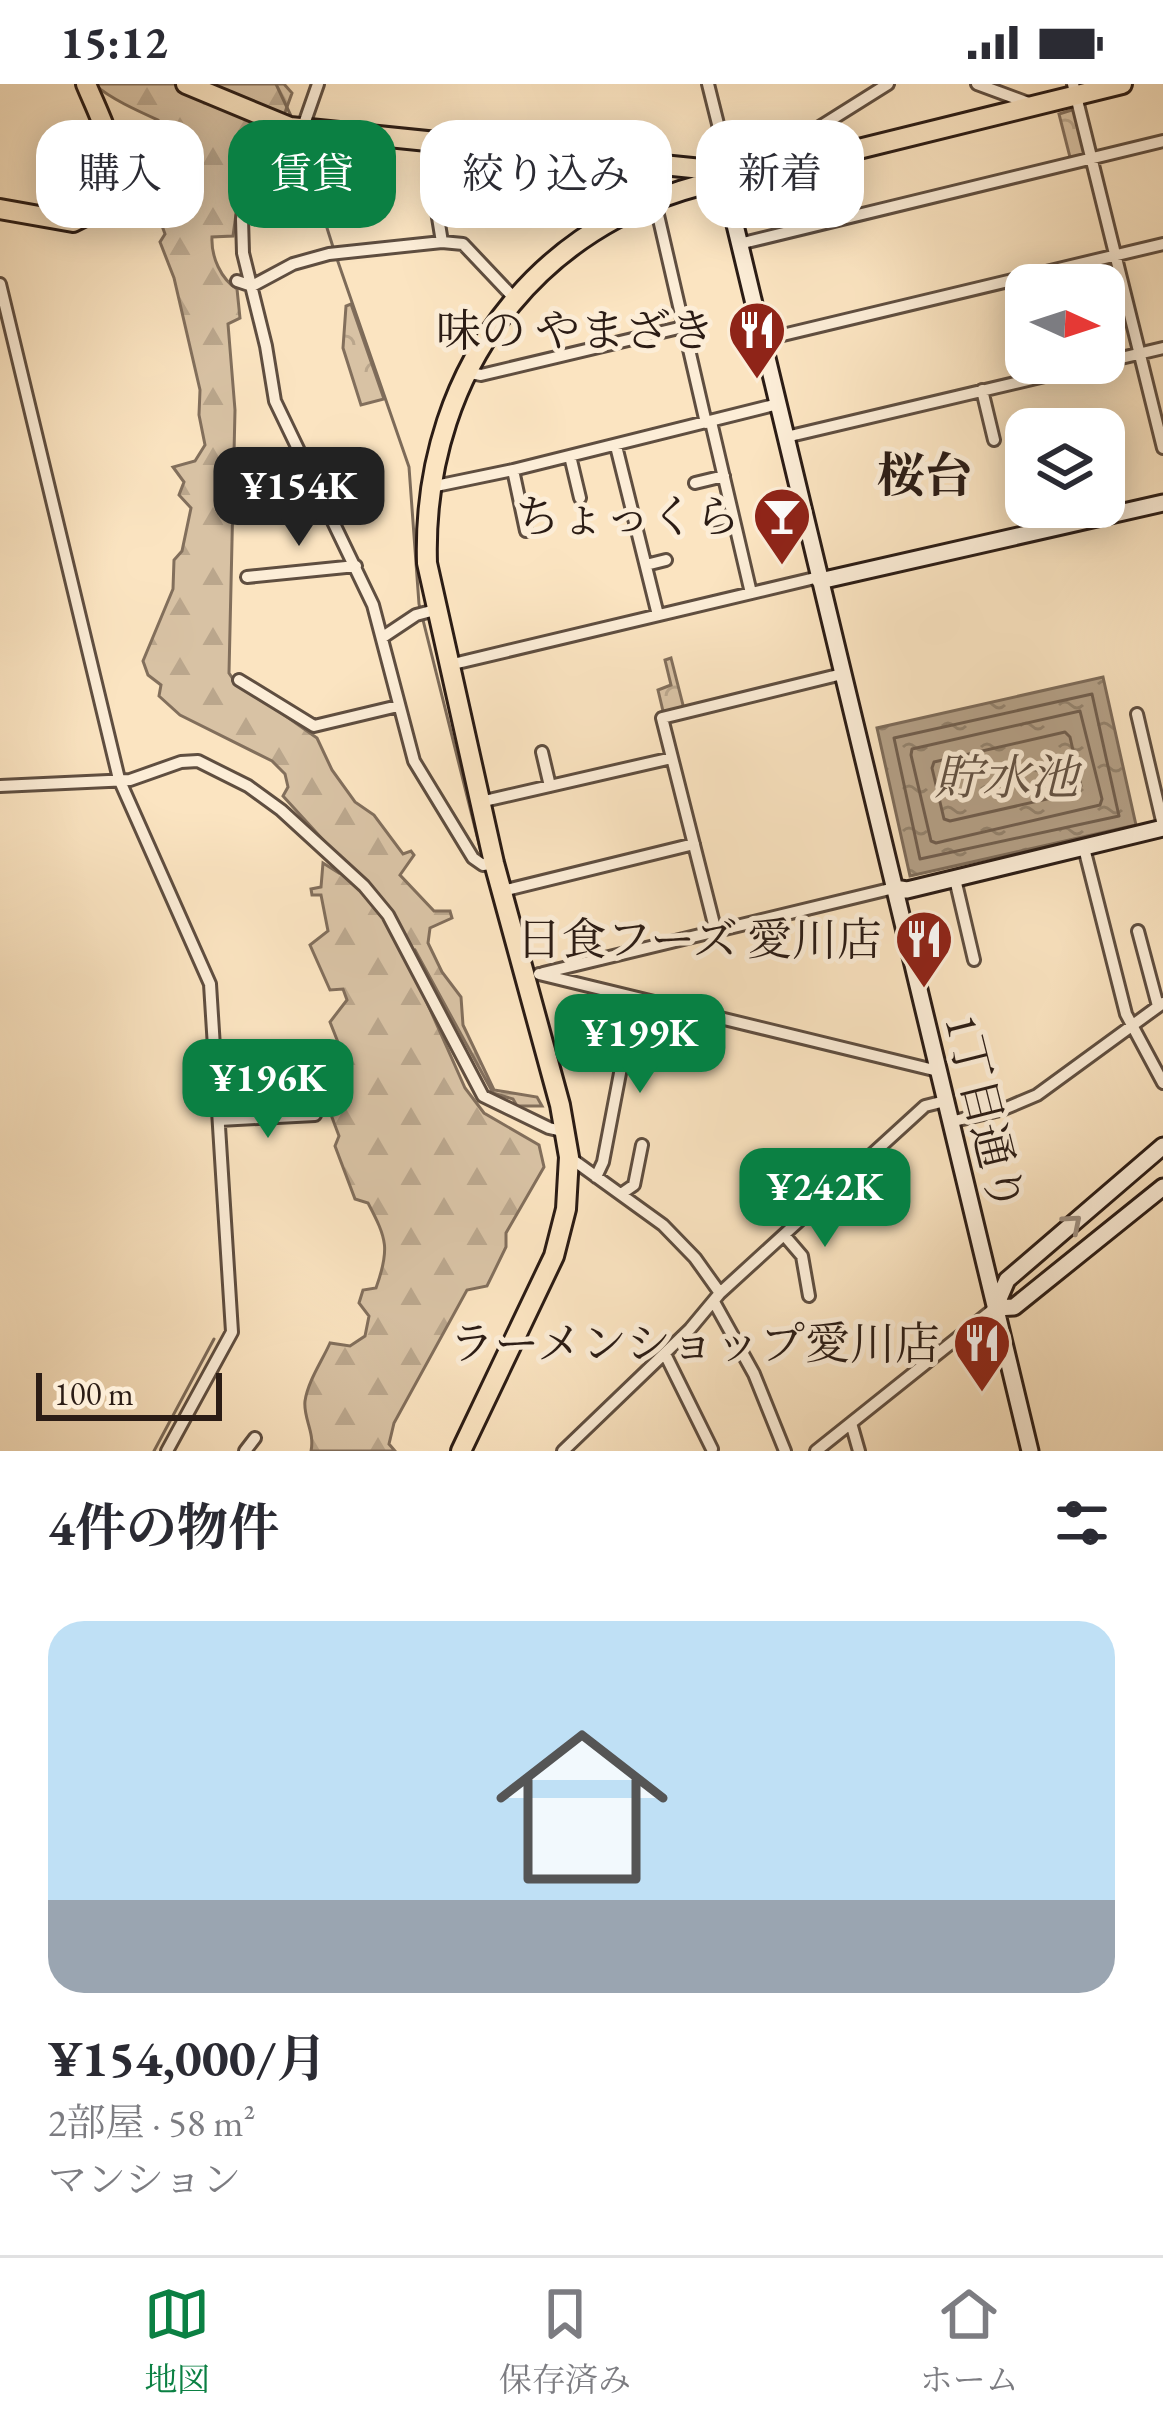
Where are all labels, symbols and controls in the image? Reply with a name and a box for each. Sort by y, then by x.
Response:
text: 15:12 [60,13,168,71]
chip: 購入 [36,120,204,228]
chip: 賃貸 [228,120,396,228]
chip: 絞り込み [420,120,672,228]
chip: 新着 [696,120,864,228]
north arrow [1005,264,1125,384]
map controls [1005,264,1125,528]
restaurant icon: 味の やまざき [726,299,788,381]
place label: 味の やまざき [436,301,715,359]
button: layers [1005,408,1125,528]
district label: 桜台 [877,444,973,506]
pin: ¥154K [215,447,383,549]
text: ¥154K [240,460,358,511]
bar icon: ちょっくら [751,485,813,567]
place label: ちょっくら [515,487,740,545]
water label: 貯水池 [934,746,1083,808]
restaurant icon: 日食フーズ 愛川店 [893,908,955,990]
place label: 日食フーズ 愛川店 [517,910,882,968]
pin: ¥199K [556,994,724,1096]
text: ¥199K [581,1007,699,1058]
street label: 1丁目通り [932,1008,1038,1218]
pin: ¥196K [184,1039,352,1141]
text: ¥196K [209,1052,327,1103]
pin: ¥242K [741,1148,909,1250]
text: ¥242K [766,1161,884,1212]
one-way arrow [1059,1216,1081,1238]
restaurant icon: ラーメンショップ愛川店 [951,1312,1013,1394]
place label: ラーメンショップ愛川店 [449,1314,940,1372]
scale bar [36,1367,222,1420]
text: 100 m [54,1372,134,1415]
icon: filters [1049,1490,1115,1556]
text: 4件の物件 [48,1494,279,1560]
icon: home [474,1699,690,1915]
text: ¥154,000/月 [48,2025,327,2091]
text: 2部屋 · 58 m² [48,2097,255,2148]
text: マンション [48,2154,241,2205]
tab: 地図 [144,2281,210,2401]
tab: 保存済み [499,2281,631,2401]
tab: ホーム [920,2281,1019,2401]

